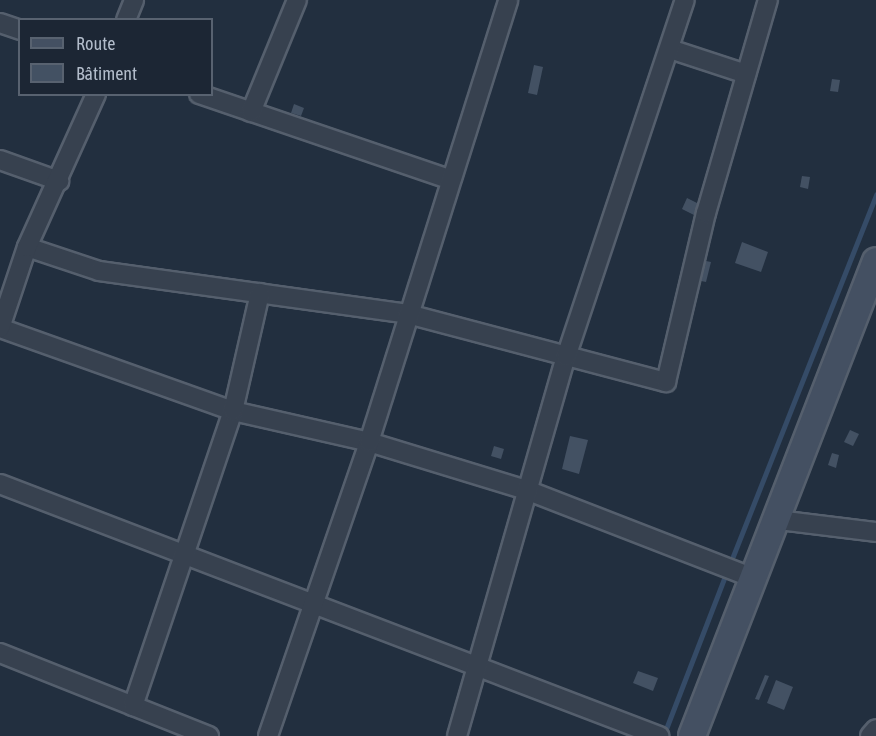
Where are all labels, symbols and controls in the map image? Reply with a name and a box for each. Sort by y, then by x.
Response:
legend [18,18,213,96]
text: Route [76,33,115,54]
text: Bâtiment [76,63,137,84]

